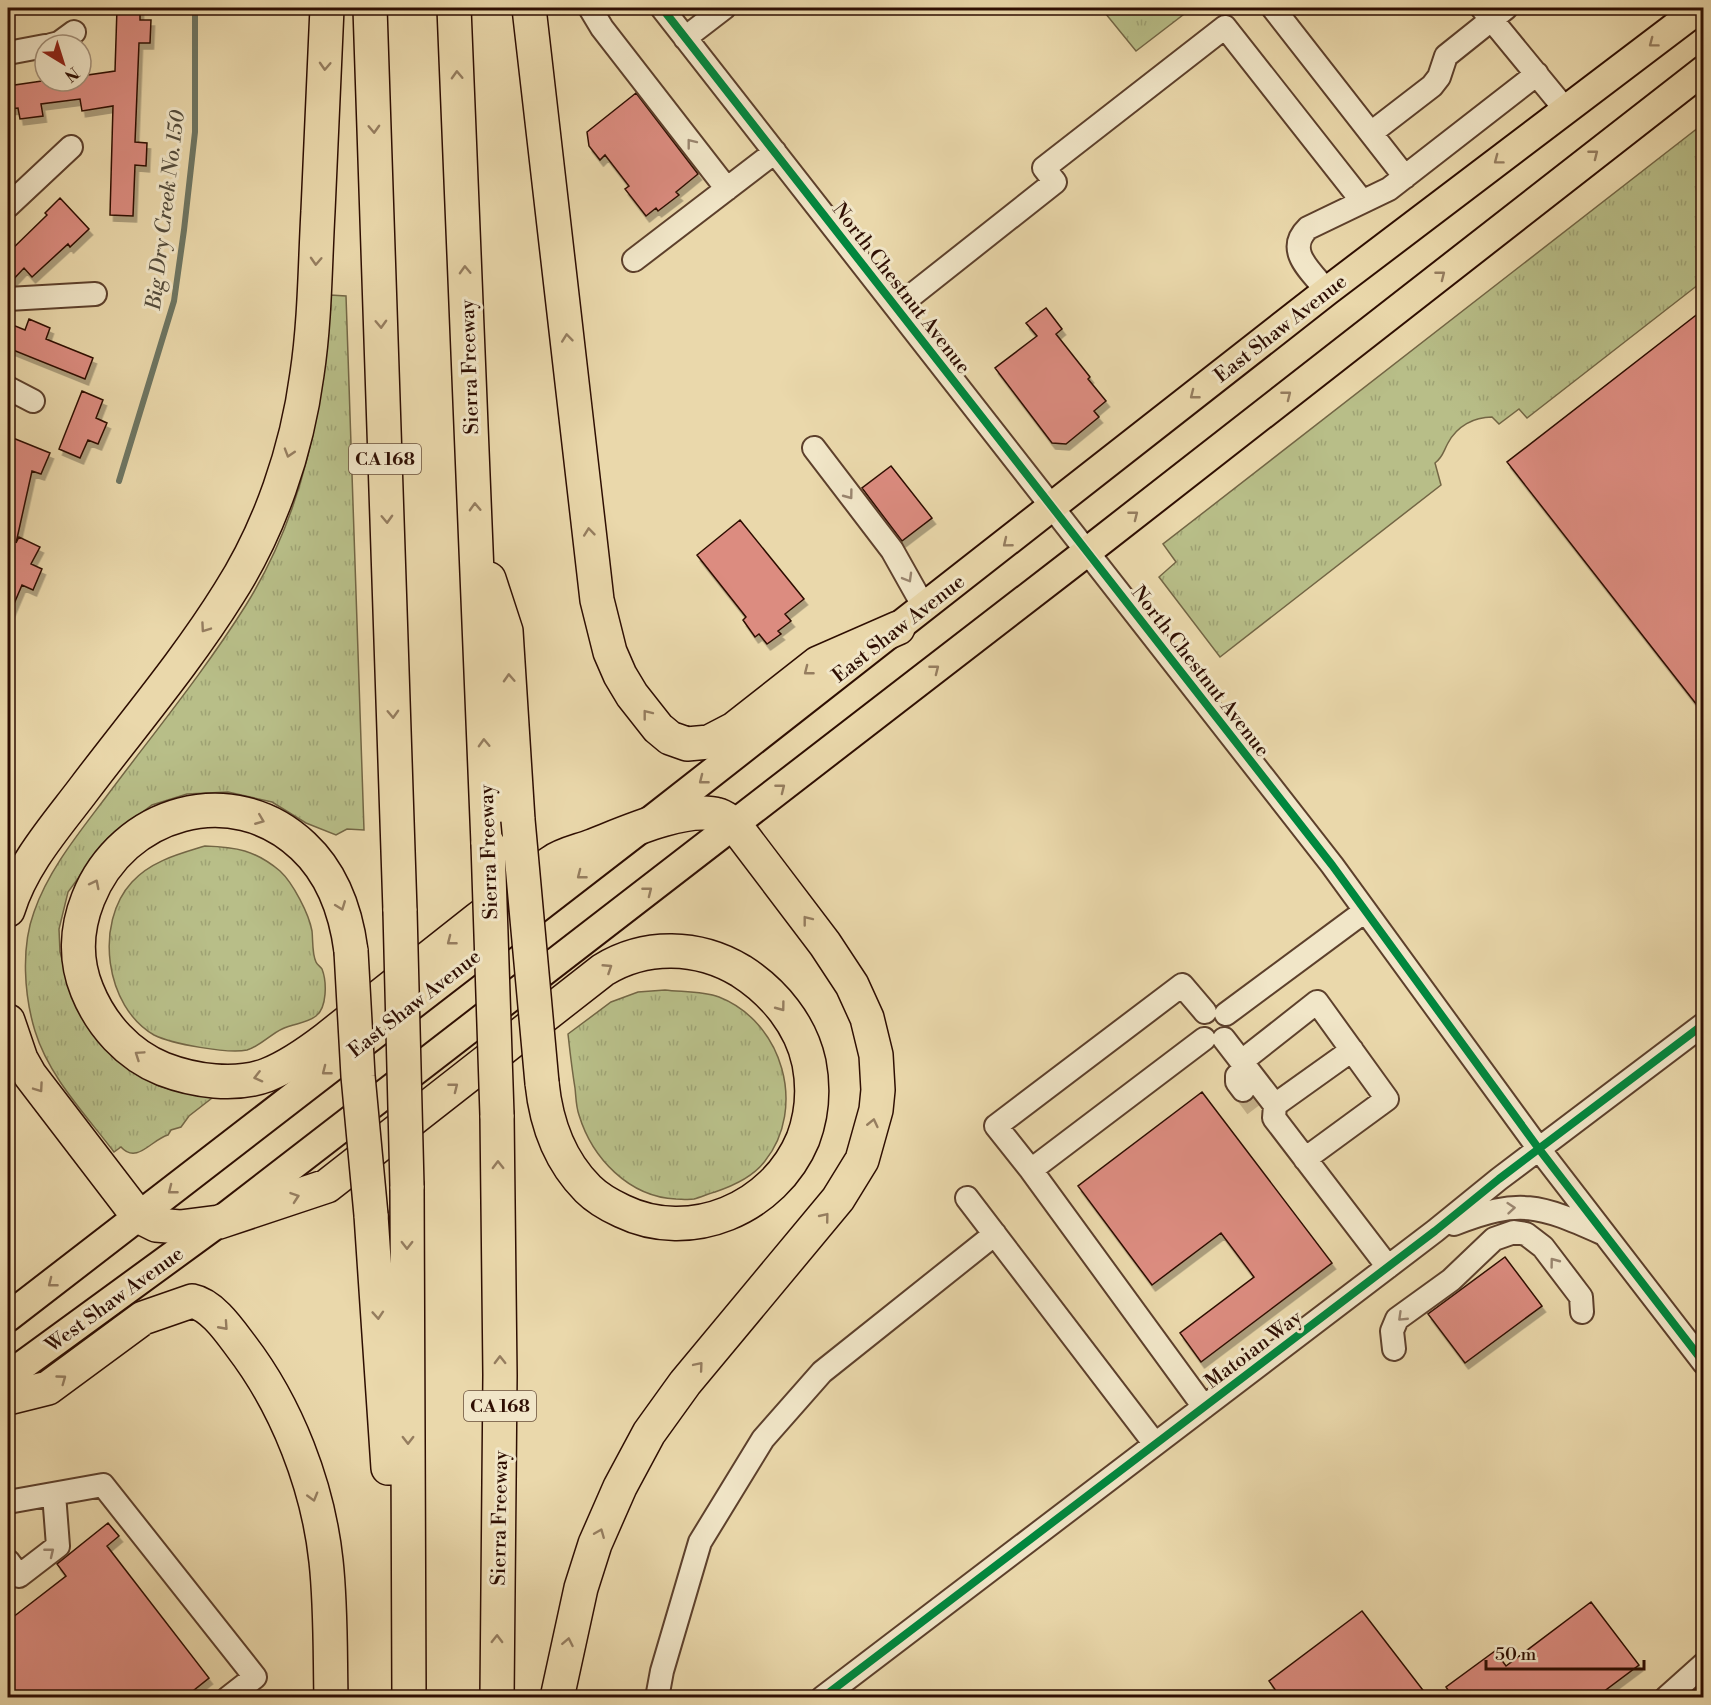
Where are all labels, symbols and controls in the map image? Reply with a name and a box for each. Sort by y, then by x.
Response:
north arrow [33,33,93,93]
one-way arrow [1649,35,1660,46]
one-way arrow [318,61,331,70]
text: N [60,62,83,86]
one-way arrow [450,71,463,80]
water label: Big Dry Creek No. 150 [141,108,191,313]
one-way arrow [368,124,380,133]
one-way arrow [687,138,698,149]
one-way arrow [1588,151,1599,162]
one-way arrow [1493,153,1504,164]
street label: North Chestnut Avenue [826,198,976,380]
one-way arrow [309,256,322,265]
one-way arrow [458,265,471,274]
street label: East Shaw Avenue [1210,270,1352,389]
one-way arrow [1434,271,1445,282]
street label: Sierra Freeway [456,299,485,435]
one-way arrow [374,319,387,328]
one-way arrow [561,334,574,343]
one-way arrow [1190,388,1201,399]
one-way arrow [1280,391,1291,402]
road number: CA 168 [349,444,421,474]
one-way arrow [284,447,296,458]
one-way arrow [842,488,853,499]
one-way arrow [468,502,481,511]
one-way arrow [1127,512,1138,523]
one-way arrow [381,514,393,523]
one-way arrow [583,528,596,537]
one-way arrow [1003,536,1014,547]
street label: East Shaw Avenue [828,570,970,689]
one-way arrow [901,572,912,582]
street label: North Chestnut Avenue [1125,581,1275,763]
one-way arrow [201,622,212,633]
one-way arrow [804,663,815,674]
one-way arrow [928,665,939,676]
one-way arrow [502,674,515,683]
one-way arrow [387,709,400,718]
one-way arrow [644,710,655,721]
one-way arrow [478,739,491,748]
one-way arrow [699,773,710,784]
street label: Sierra Freeway [475,784,504,920]
one-way arrow [774,785,785,796]
one-way arrow [254,813,265,825]
one-way arrow [576,867,587,878]
one-way arrow [88,879,99,890]
one-way arrow [641,887,652,898]
one-way arrow [334,900,346,911]
one-way arrow [803,916,814,927]
one-way arrow [447,933,458,944]
street label: East Shaw Avenue [344,945,486,1064]
one-way arrow [602,963,612,975]
one-way arrow [774,1001,785,1012]
one-way arrow [134,1051,145,1062]
one-way arrow [322,1063,333,1074]
one-way arrow [254,1069,264,1082]
one-way arrow [32,1082,43,1093]
one-way arrow [447,1083,458,1094]
one-way arrow [866,1118,879,1128]
one-way arrow [491,1161,504,1170]
one-way arrow [168,1182,179,1193]
one-way arrow [289,1192,300,1204]
one-way arrow [1506,1202,1516,1215]
one-way arrow [817,1212,828,1223]
one-way arrow [401,1240,413,1249]
street label: West Shaw Avenue [40,1242,189,1359]
one-way arrow [1551,1258,1562,1269]
one-way arrow [47,1275,58,1286]
street label: Matoian Way [1200,1305,1308,1395]
one-way arrow [1398,1310,1409,1321]
one-way arrow [371,1311,384,1320]
one-way arrow [217,1319,228,1330]
one-way arrow [494,1356,506,1365]
one-way arrow [692,1362,703,1373]
one-way arrow [55,1375,66,1386]
road number: CA 168 [464,1391,536,1421]
one-way arrow [402,1435,414,1444]
street label: Sierra Freeway [487,1450,514,1586]
one-way arrow [306,1492,318,1502]
one-way arrow [593,1528,605,1539]
one-way arrow [43,1548,54,1559]
scale bar [1486,1633,1644,1671]
one-way arrow [491,1635,503,1644]
one-way arrow [561,1638,574,1648]
text: 50 m [1495,1643,1537,1666]

